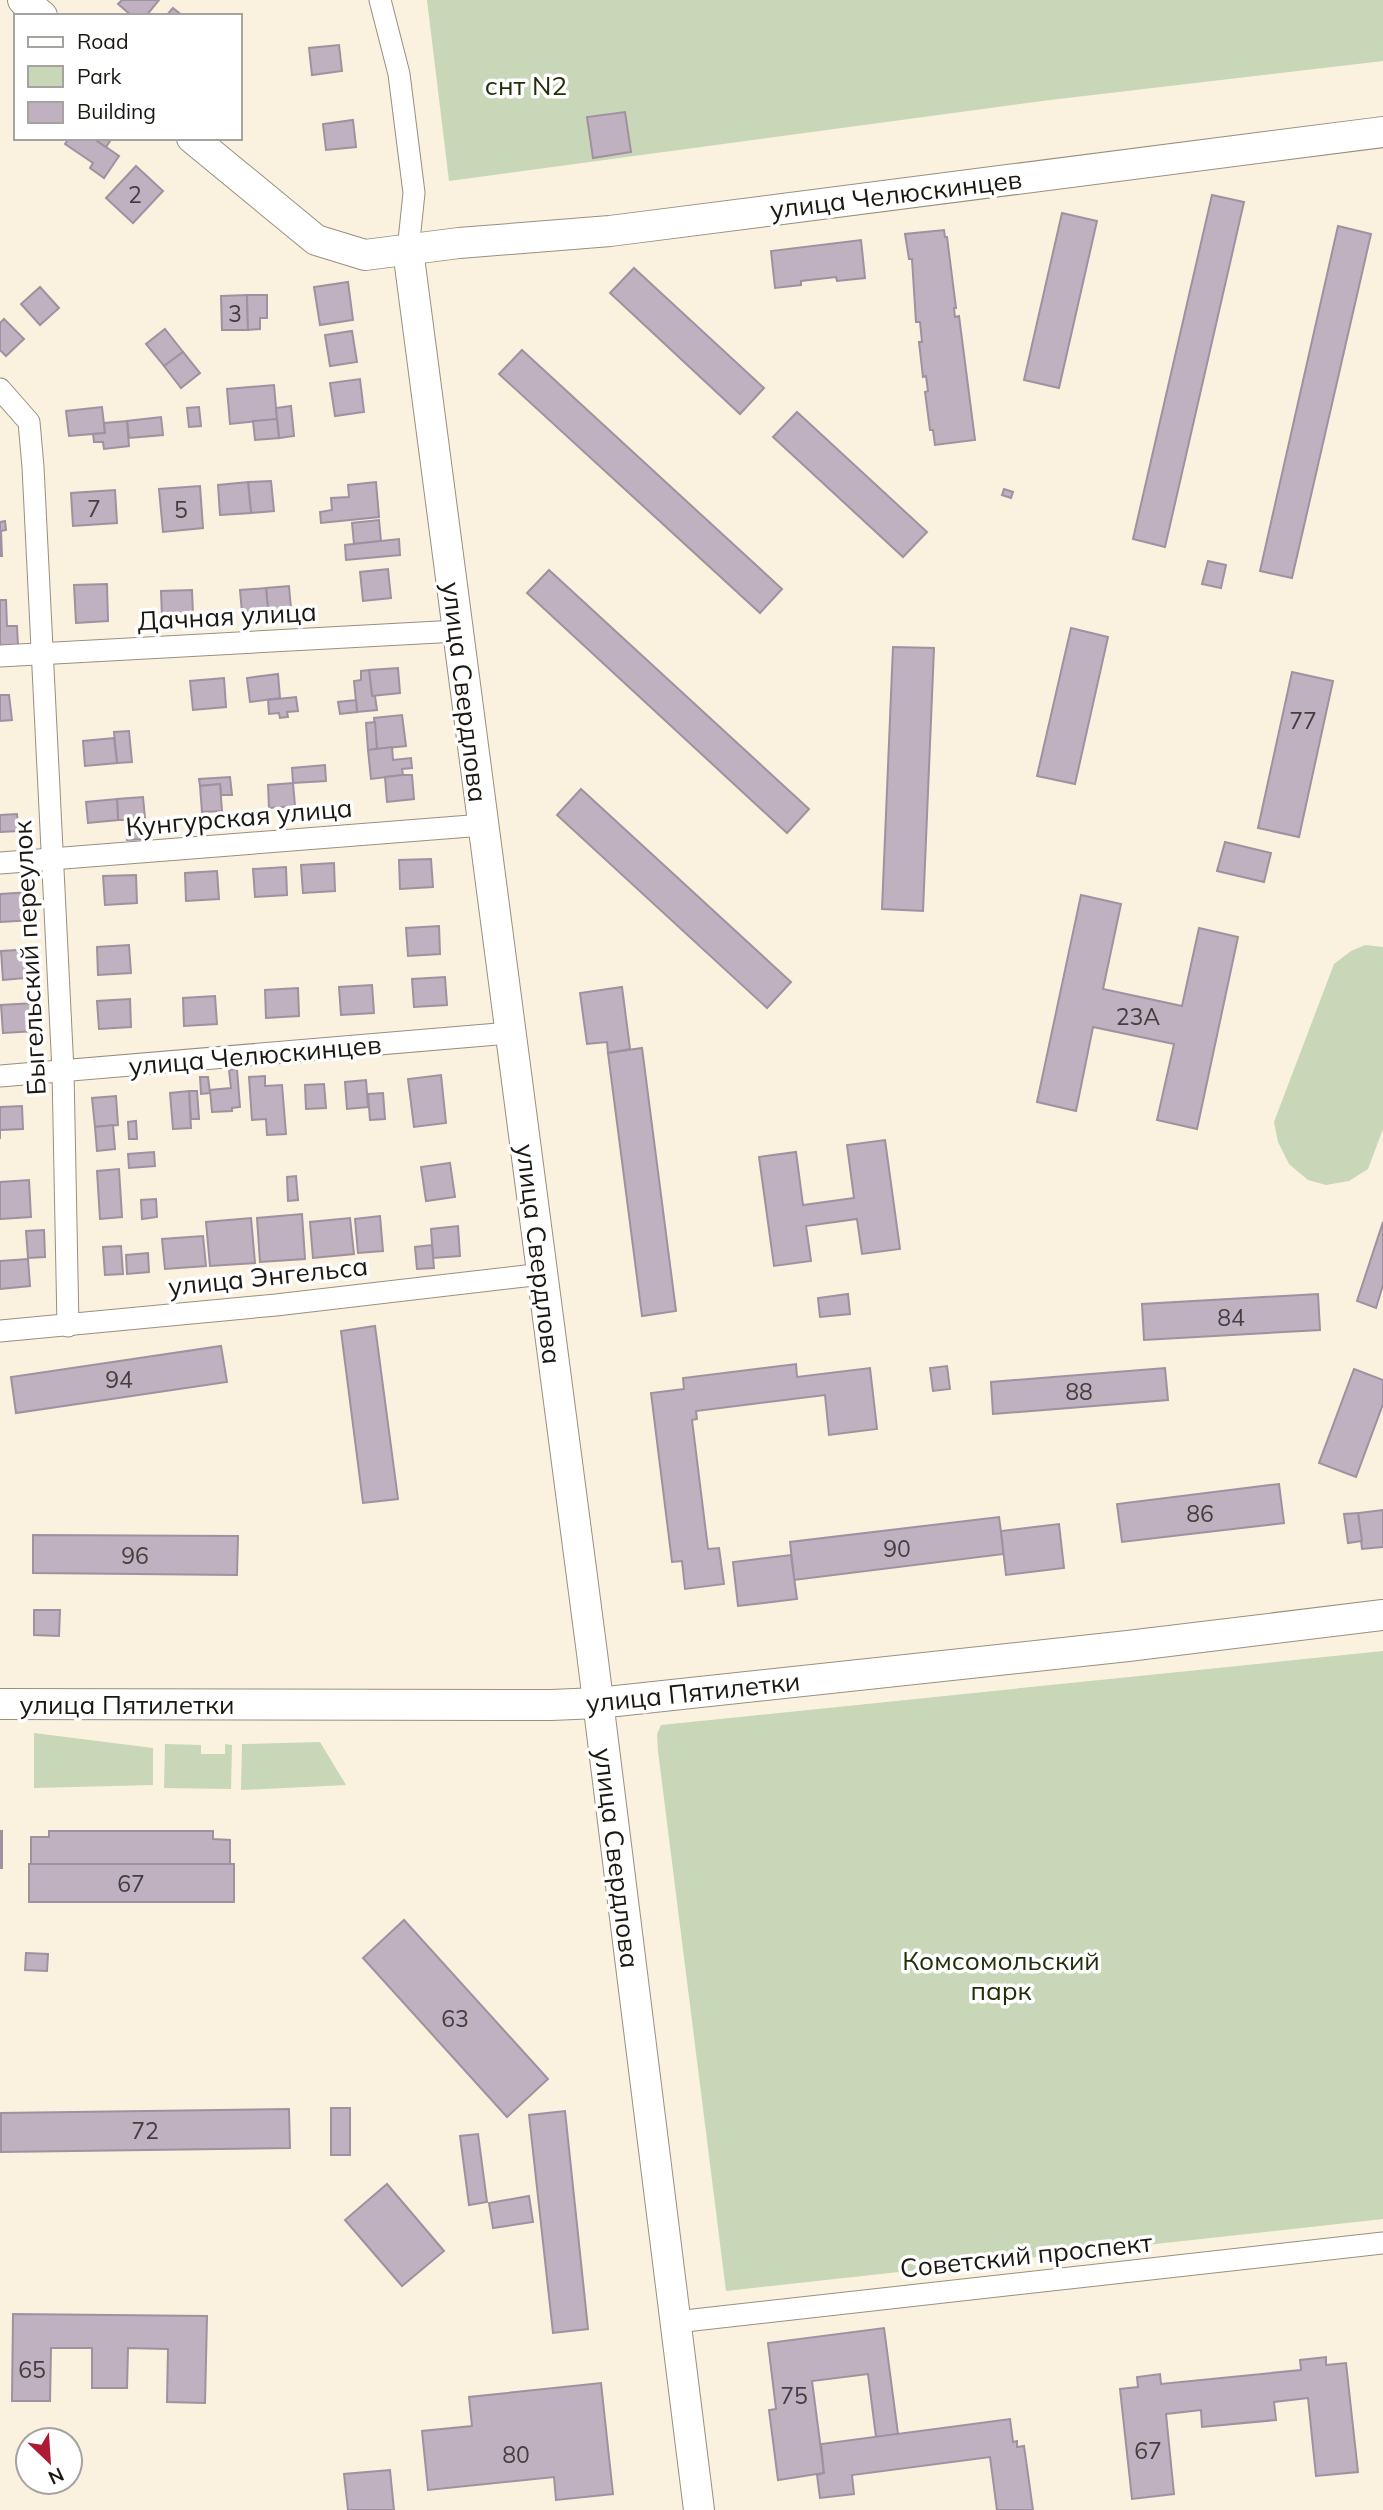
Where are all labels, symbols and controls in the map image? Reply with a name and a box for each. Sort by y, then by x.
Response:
legend [14,14,242,140]
text: Road [77,28,128,54]
text: Park [77,63,121,89]
park label: снт N2 [485,69,567,102]
text: Building [77,98,156,124]
street label: улица Челюскинцев [768,162,1024,226]
house number: 2 [128,180,142,209]
house number: 3 [228,299,242,328]
house number: 7 [87,494,101,523]
house number: 5 [174,495,188,524]
street label: улица Свердлова [435,580,495,804]
street label: Дачная улица [136,595,318,637]
house number: 77 [1289,706,1317,735]
street label: Кунгурская улица [124,791,354,843]
street label: Быгельский переулок [5,820,53,1096]
house number: 23А [1116,1002,1160,1031]
street label: улица Челюскинцев [127,1028,383,1082]
street label: улица Свердлова [509,1142,569,1366]
street label: улица Энгельса [167,1249,369,1303]
house number: 84 [1217,1303,1245,1332]
house number: 94 [105,1365,133,1394]
house number: 88 [1065,1377,1093,1406]
house number: 86 [1186,1499,1214,1528]
house number: 90 [883,1534,911,1563]
house number: 96 [121,1541,149,1570]
street label: улица Пятилетки [584,1664,802,1720]
street label: улица Пятилетки [20,1688,234,1721]
street label: улица Свердлова [587,1746,647,1970]
house number: 67 [117,1869,145,1898]
park label: Комсомольский парк [902,1944,1100,2007]
house number: 63 [441,2004,469,2033]
house number: 72 [131,2116,159,2145]
street label: Советский проспект [898,2225,1154,2285]
house number: 65 [18,2355,46,2384]
house number: 75 [780,2381,808,2410]
north arrow [14,2426,84,2496]
house number: 67 [1134,2436,1162,2465]
house number: 80 [502,2440,530,2469]
text: N [45,2462,68,2490]

